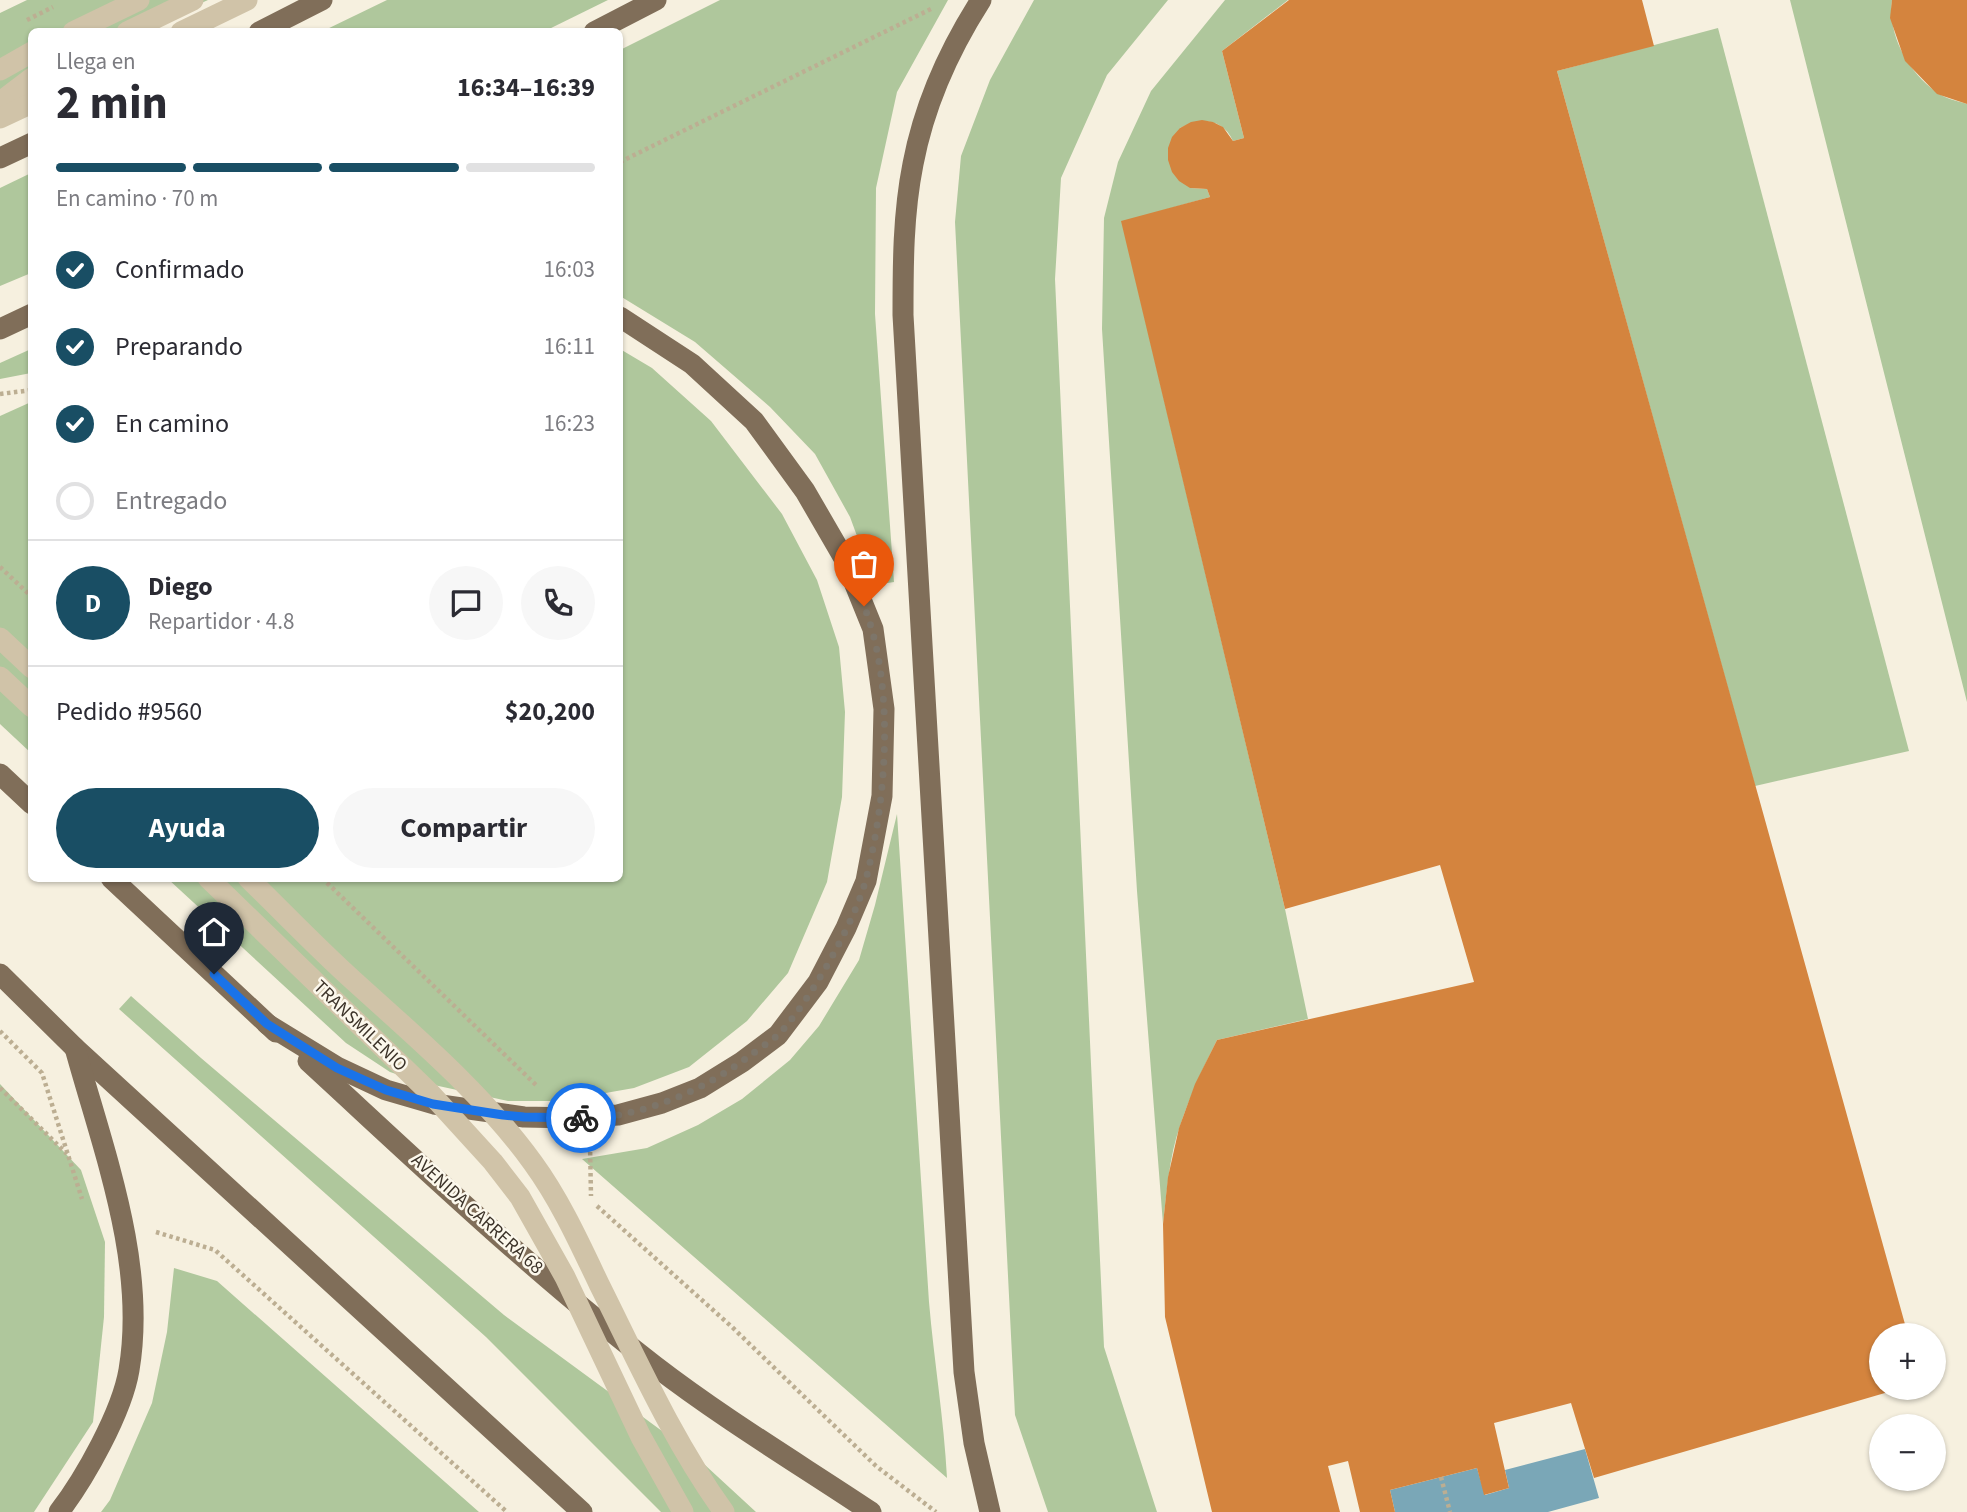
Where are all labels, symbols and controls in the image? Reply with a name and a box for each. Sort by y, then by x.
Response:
text: Llega en [56,45,136,78]
text: 16:34–16:39 [457,69,595,106]
text: 2 min [56,71,168,136]
text: En camino · 70 m [56,182,218,215]
icon: check [56,251,94,289]
text: Confirmado [115,251,244,288]
text: 16:03 [544,253,595,286]
icon: check [56,328,94,366]
text: Preparando [115,328,243,365]
text: 16:11 [544,330,595,363]
icon: check [56,405,94,443]
text: En camino [115,405,229,442]
text: 16:23 [544,407,595,440]
text: Entregado [115,482,227,519]
pin [834,534,894,606]
icon: bag [845,545,883,583]
button: chat [429,566,503,640]
button: phone [521,566,595,640]
text: Diego [148,568,213,605]
text: D [85,585,101,622]
text: Repartidor · 4.8 [148,605,294,638]
text: Pedido #9560 [56,693,202,730]
text: $20,200 [505,693,595,730]
button: Ayuda [56,788,319,868]
button: Compartir [333,788,595,868]
pin [184,902,244,974]
icon: home [195,913,233,951]
street label: TRANSMILENIO [307,974,413,1078]
courier [546,1083,616,1153]
icon: bike [562,1099,600,1137]
street label: AVENIDA CARRERA 68 [405,1147,549,1281]
map controls [1869,1323,1946,1491]
button: + [1869,1323,1946,1400]
button: − [1869,1414,1946,1491]

